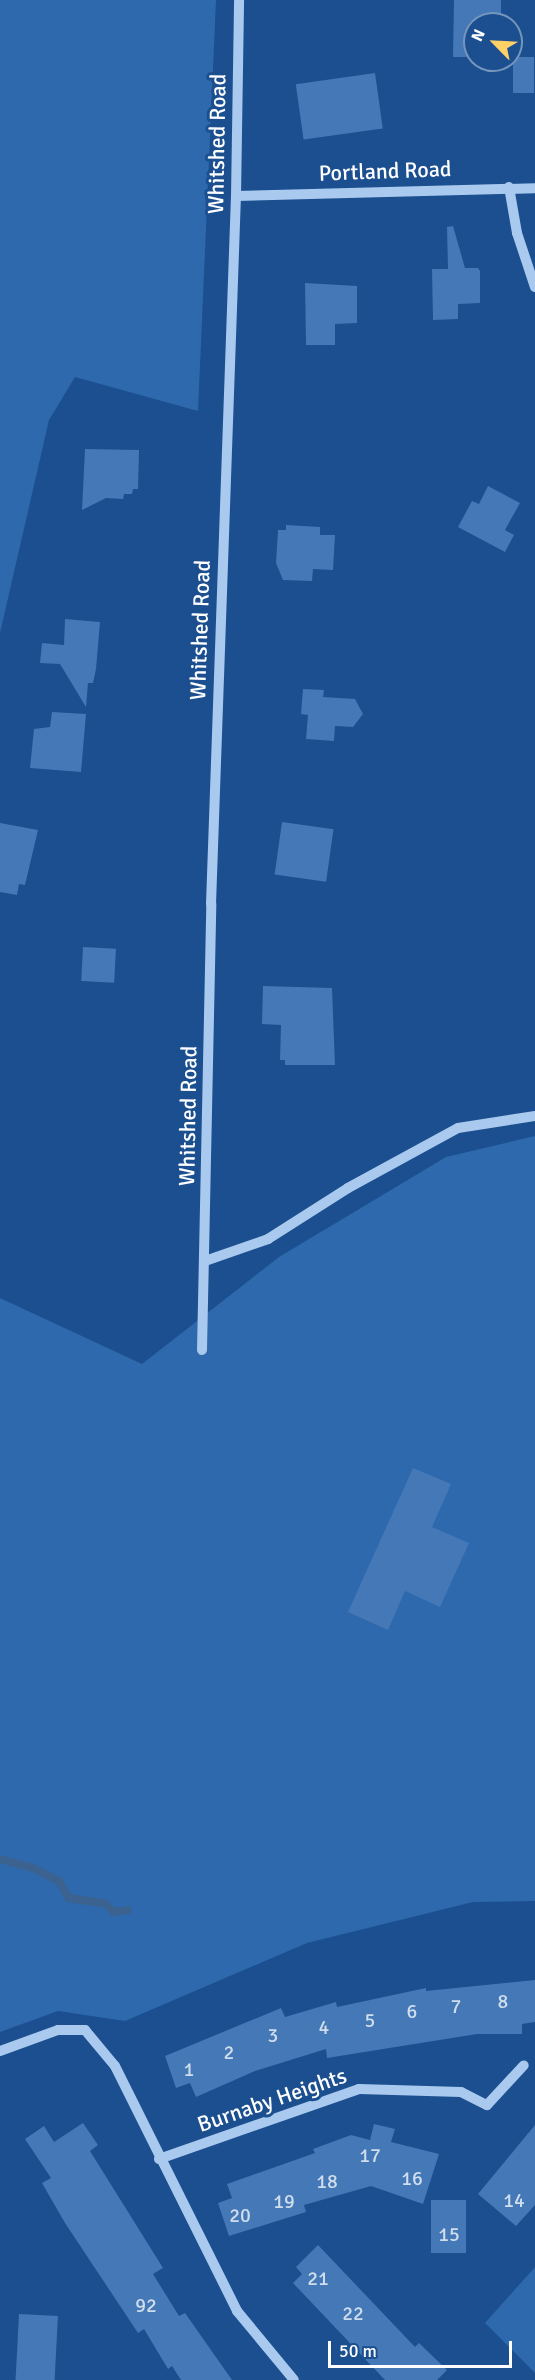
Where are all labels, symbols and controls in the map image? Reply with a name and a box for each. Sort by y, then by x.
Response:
north arrow [463,12,523,72]
text: N [467,26,490,45]
street label: Whitshed Road [203,74,231,214]
street label: Portland Road [318,155,452,187]
street label: Whitshed Road [184,559,216,701]
street label: Whitshed Road [174,1046,202,1186]
house number: 8 [498,1989,508,2013]
house number: 7 [451,1994,461,2018]
house number: 6 [407,1999,417,2023]
house number: 5 [365,2008,375,2032]
house number: 4 [319,2015,329,2039]
house number: 3 [268,2023,278,2047]
house number: 2 [224,2040,234,2064]
house number: 1 [184,2057,194,2081]
street label: Burnaby Heights [194,2062,350,2138]
house number: 17 [359,2143,381,2167]
house number: 16 [401,2166,423,2190]
house number: 18 [316,2169,338,2193]
house number: 14 [503,2188,525,2212]
house number: 19 [273,2189,295,2213]
house number: 20 [229,2203,251,2227]
house number: 15 [438,2222,460,2246]
house number: 21 [307,2266,329,2290]
house number: 92 [135,2293,157,2317]
house number: 22 [342,2301,364,2325]
scale bar [331,2329,516,2367]
text: 50 m [339,2340,377,2362]

